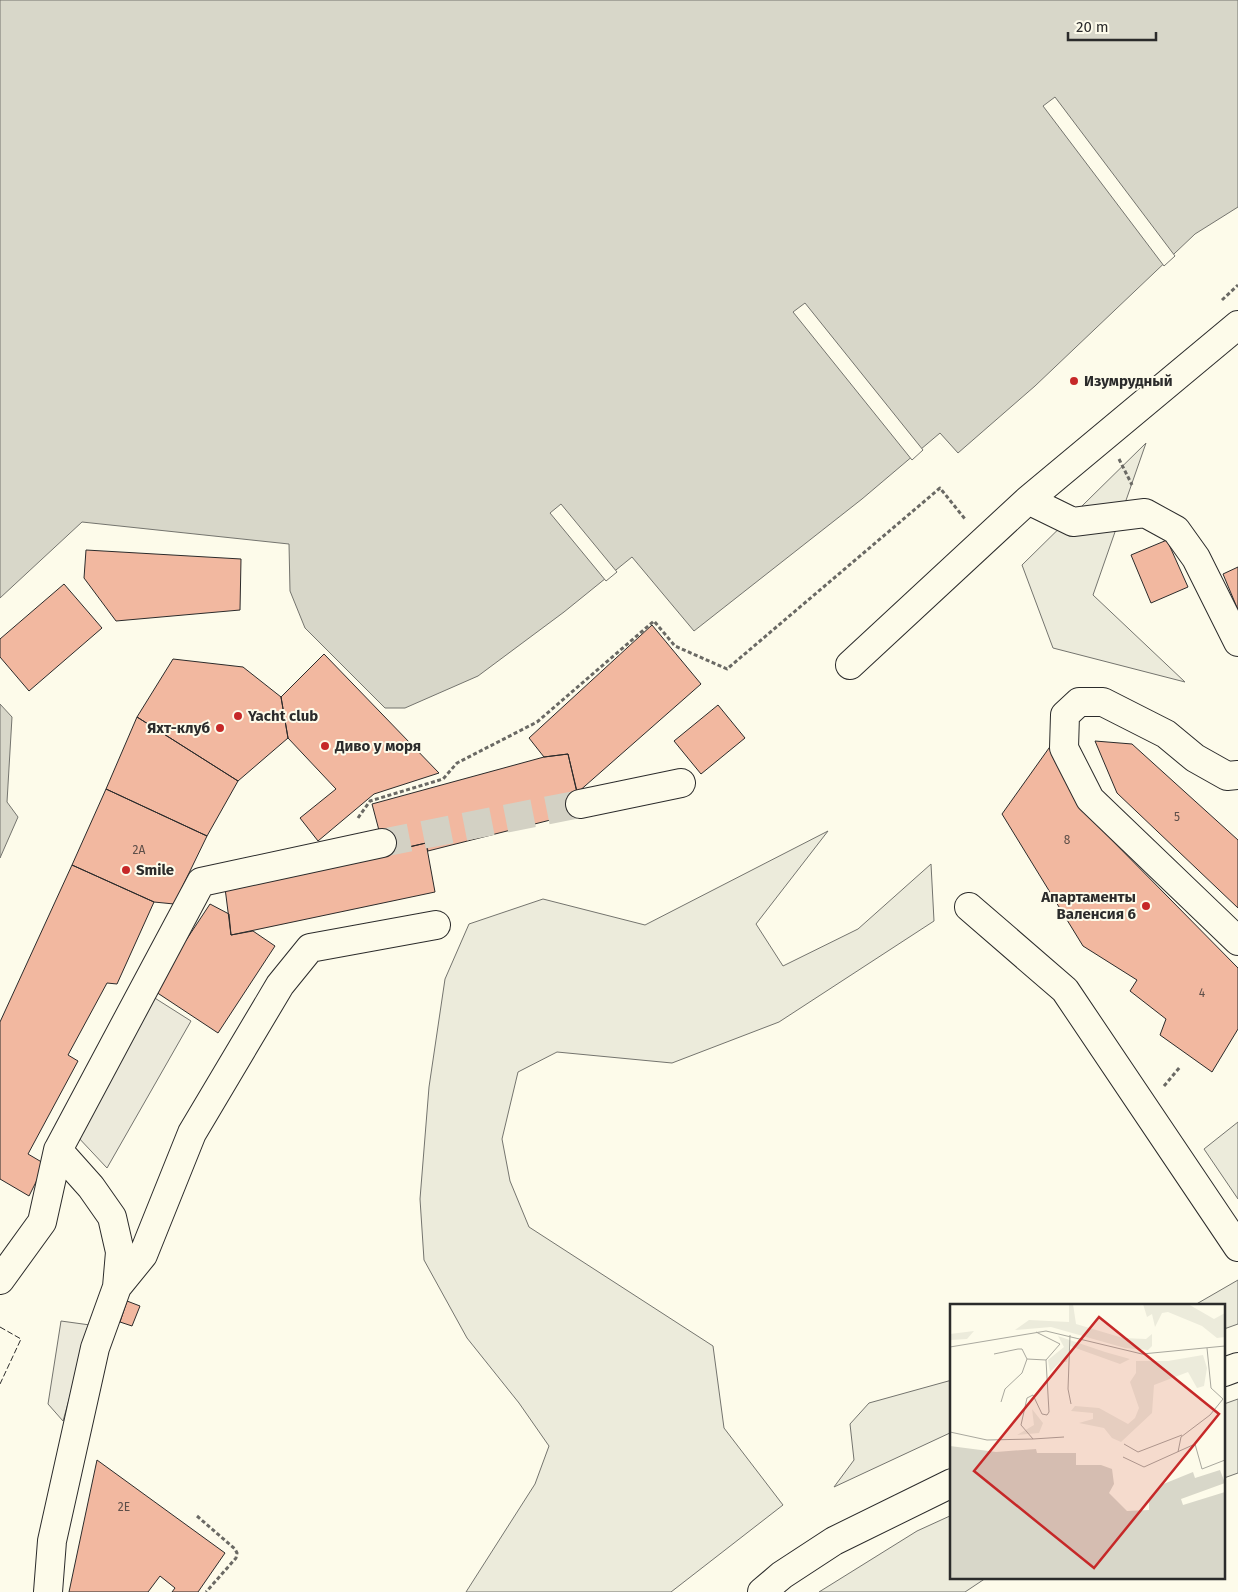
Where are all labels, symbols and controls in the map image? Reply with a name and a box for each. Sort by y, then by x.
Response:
scale bar [1068,10,1156,42]
text: 20 m [1076,18,1109,36]
place label: Изумрудный [1084,372,1173,390]
marker: Изумрудный [1068,375,1080,387]
place label: Yacht club [247,707,318,725]
marker: Yacht club [232,710,244,722]
place label: Яхт-клуб [147,719,210,737]
marker: Яхт-клуб [214,722,226,734]
place label: Диво у моря [334,737,421,755]
marker: Диво у моря [319,740,331,752]
house number: 5 [1174,810,1180,824]
house number: 8 [1064,833,1071,847]
house number: 2А [133,843,146,857]
place label: Smile [136,861,174,879]
marker: Smile [120,864,132,876]
place label: Апартаменты Валенсия 6 [1040,888,1137,923]
marker: Апартаменты Валенсия 6 [1140,900,1152,912]
house number: 4 [1199,986,1206,1000]
inset map [950,1304,1226,1580]
house number: 2Е [118,1500,130,1514]

